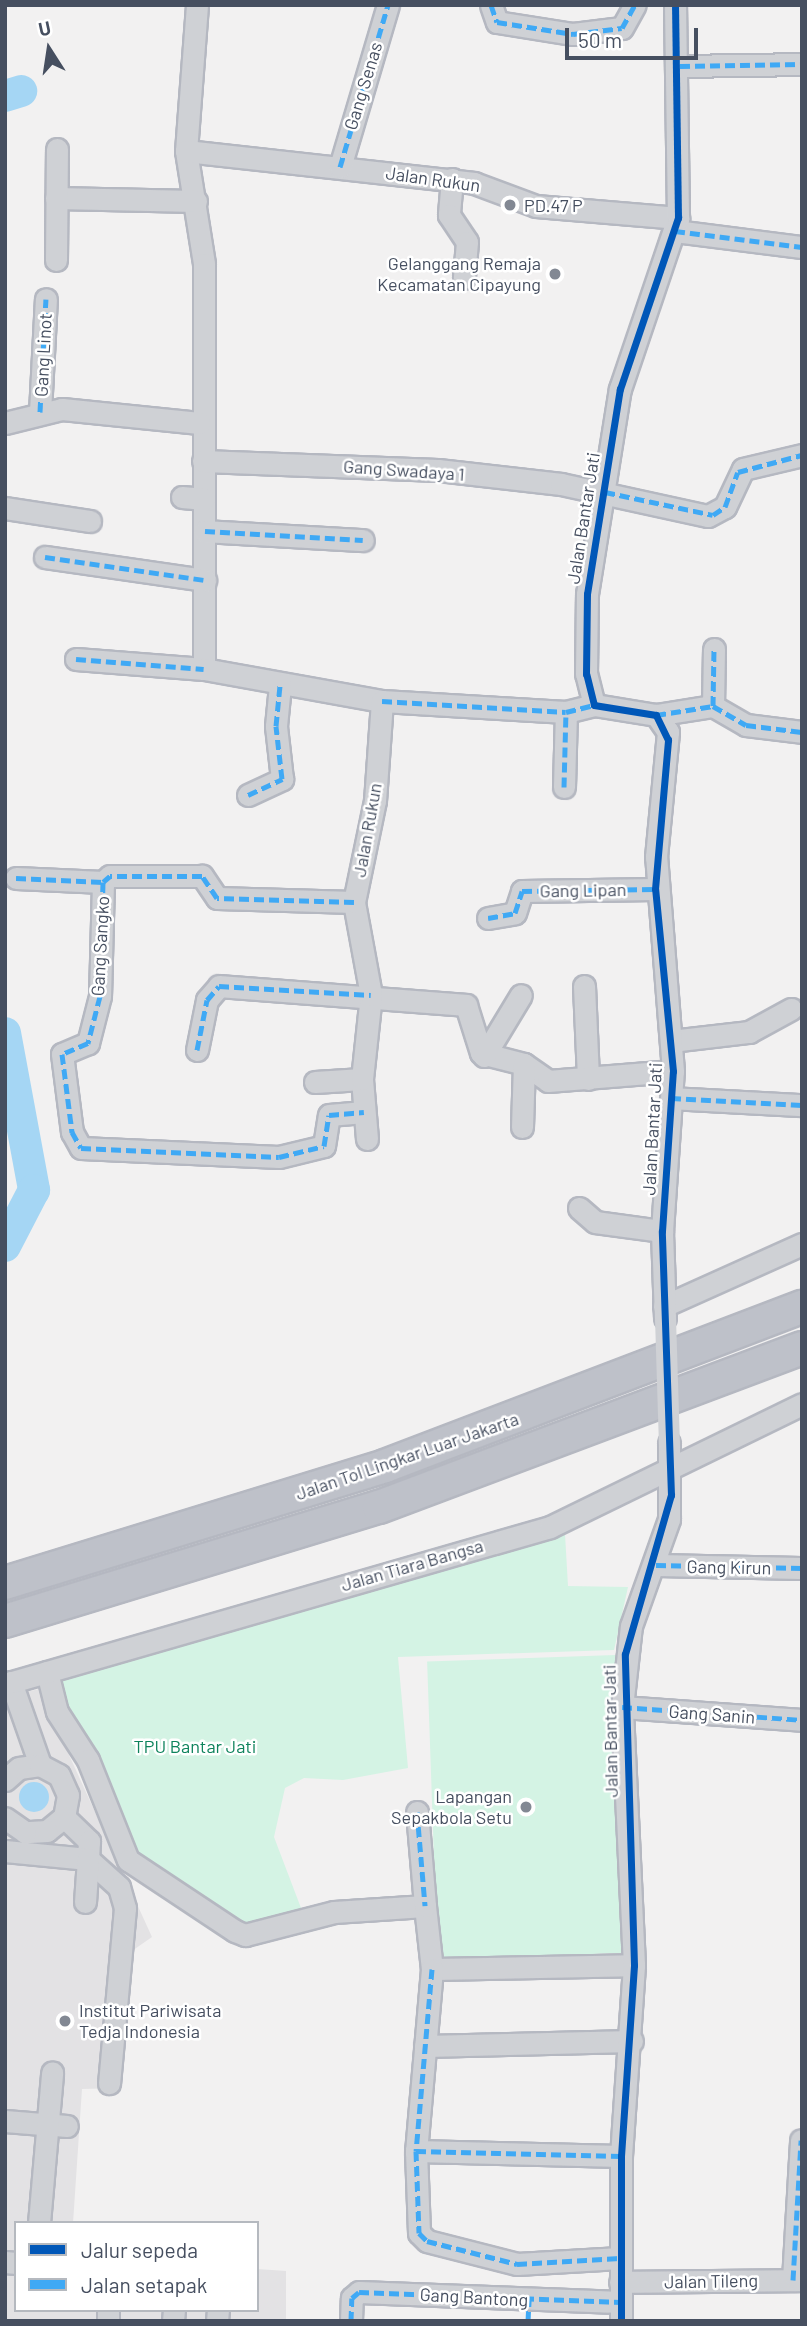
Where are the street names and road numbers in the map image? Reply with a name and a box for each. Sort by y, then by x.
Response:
street label: Gang Senas [339,39,387,133]
street label: Jalan Rukun [384,162,482,196]
street label: Gang Linot [30,313,56,397]
street label: Jalan Bantar Jati [562,451,604,585]
street label: Gang Swadaya 1 [343,455,465,485]
street label: Jalan Rukun [348,781,386,879]
street label: Gang Lipan [539,878,627,902]
street label: Gang Sangko [87,895,113,997]
street label: Jalan Bantar Jati [638,1062,666,1196]
street label: Jalan Tol Lingkar Luar Jakarta [293,1408,521,1504]
street label: Jalan Tiara Bangsa [338,1534,486,1596]
street label: Gang Kirun [687,1555,771,1579]
street label: Jalan Bantar Jati [598,1664,622,1798]
street label: Gang Sanin [668,1700,756,1728]
street label: Jalan Tileng [664,2269,758,2293]
street label: Gang Bantong [419,2283,529,2311]

